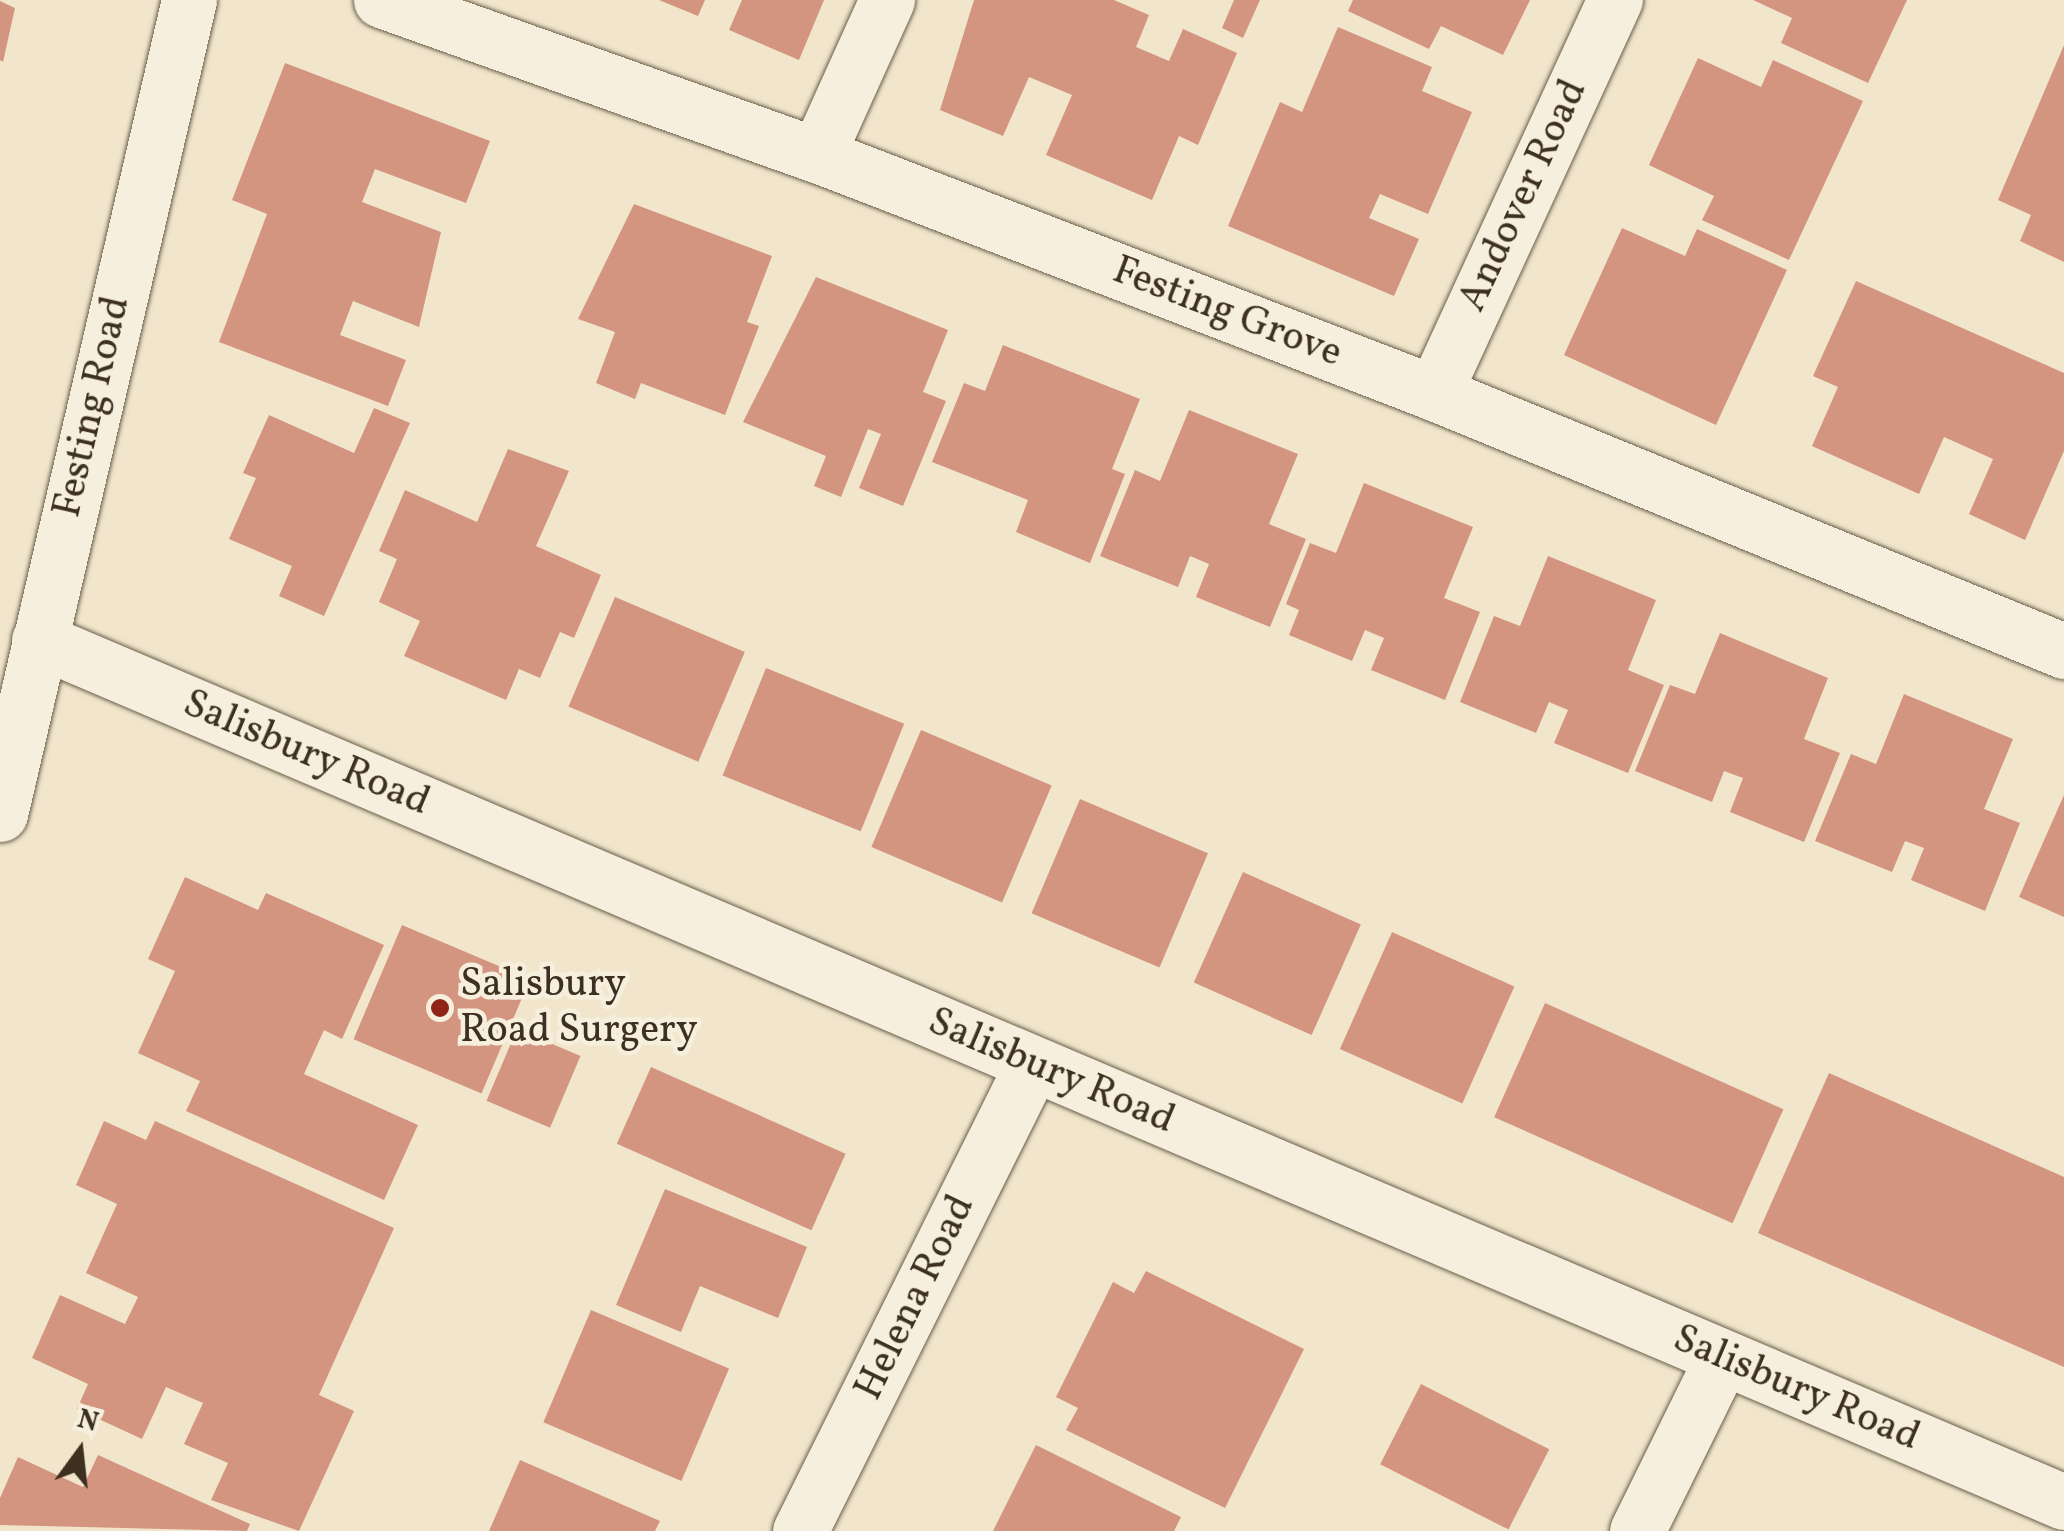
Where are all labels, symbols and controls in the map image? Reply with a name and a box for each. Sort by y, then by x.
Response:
street label: Andover Road [1449,72,1599,320]
street label: Festing Grove [1106,247,1348,379]
street label: Festing Road [44,292,142,522]
street label: Salisbury Road [175,680,437,828]
place label: Salisbury Road Surgery [460,961,698,1055]
marker: Salisbury Road Surgery [429,997,451,1019]
street label: Salisbury Road [920,998,1182,1146]
street label: Helena Road [846,1188,986,1408]
street label: Salisbury Road [1665,1315,1927,1463]
text: N [73,1400,103,1443]
north arrow [30,1401,130,1501]

